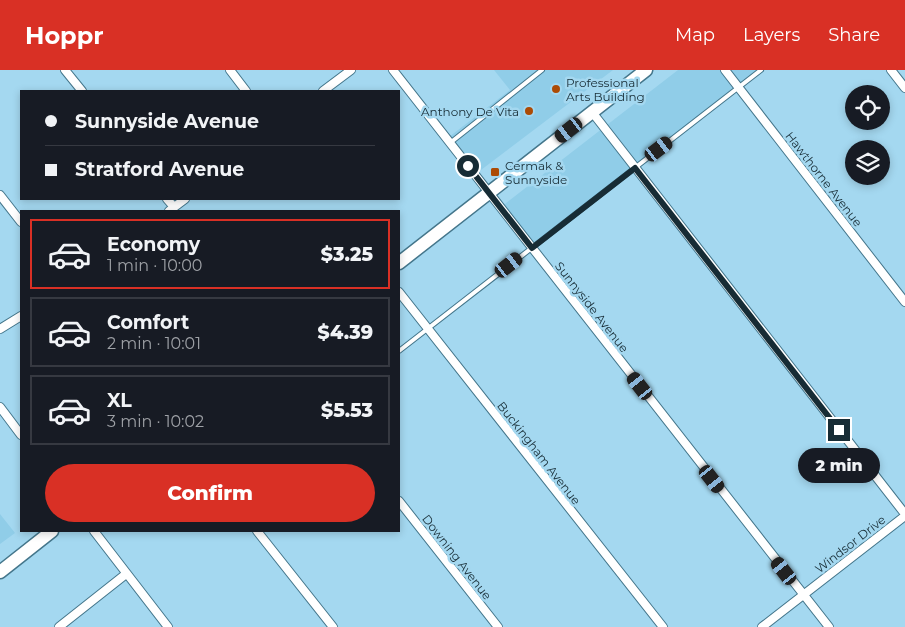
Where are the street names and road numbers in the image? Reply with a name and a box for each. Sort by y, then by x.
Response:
street label: Hawthorne Avenue [782,129,866,229]
street label: Sunnyside Avenue [552,259,632,355]
street label: Buckingham Avenue [494,398,584,508]
street label: Downing Avenue [419,511,495,603]
street label: Windsor Drive [812,512,888,576]

